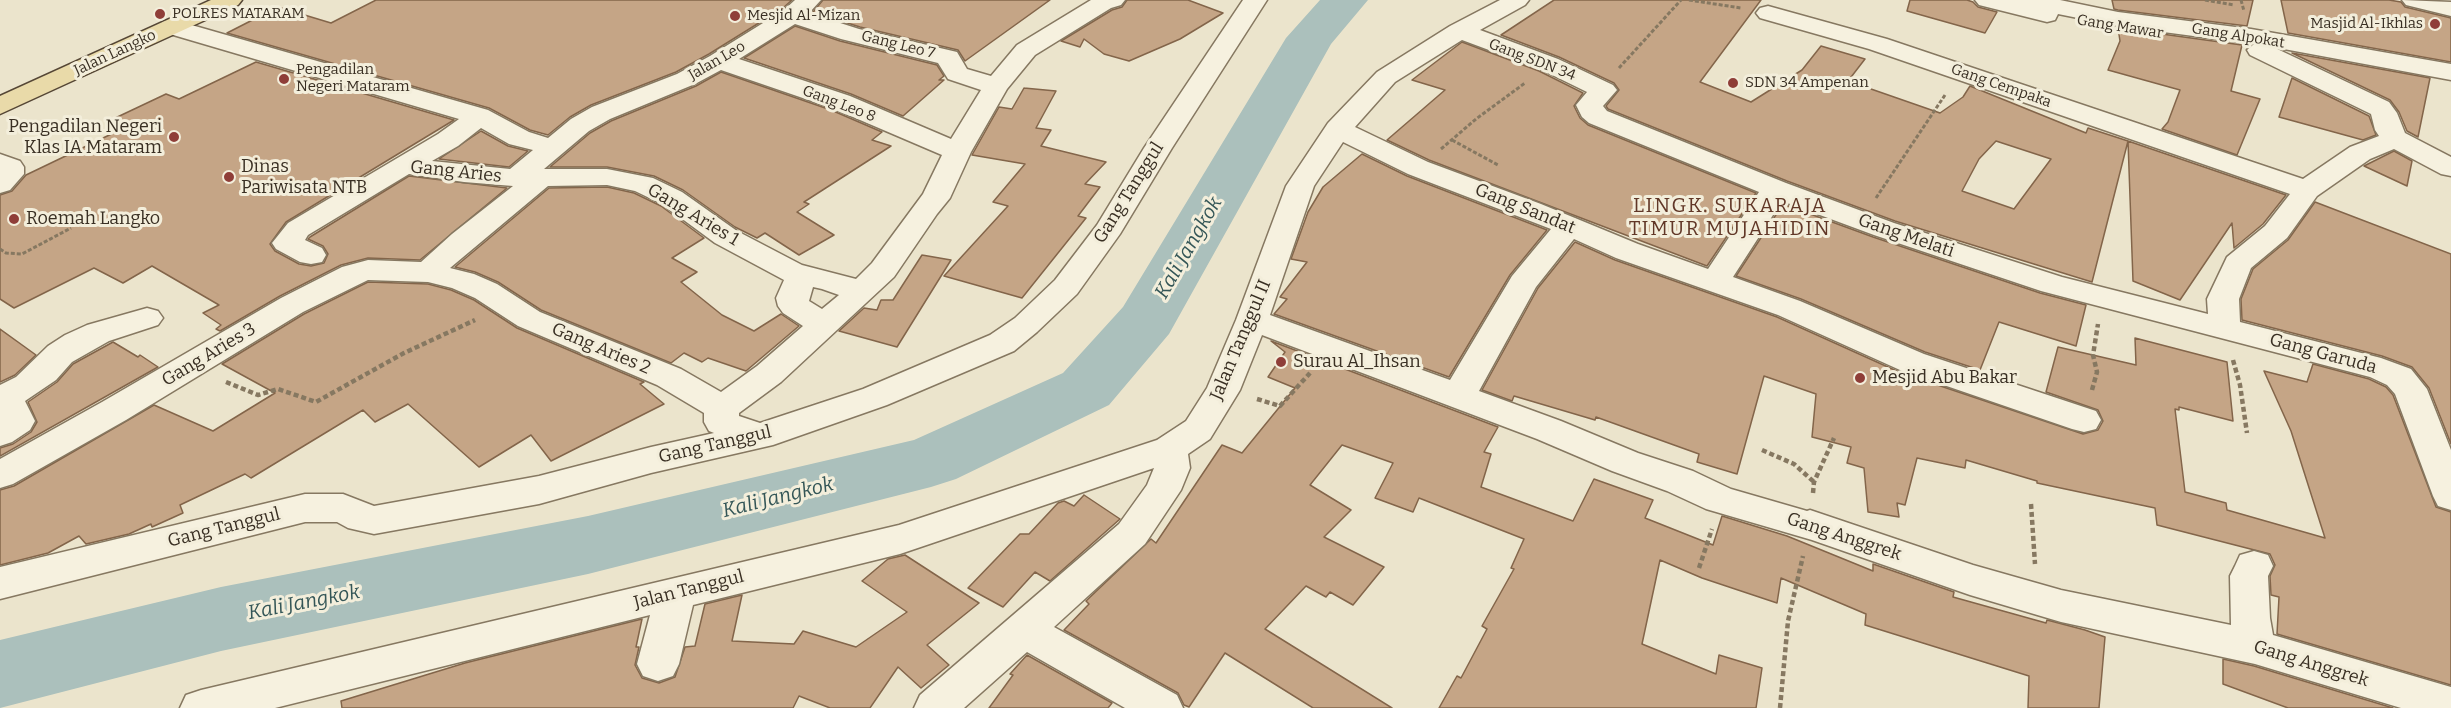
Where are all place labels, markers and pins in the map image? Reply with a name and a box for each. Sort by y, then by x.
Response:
place label: POLRES MATARAM [172,5,305,23]
marker: POLRES MATARAM [153,7,167,21]
place label: Mesjid Al-Mizan [747,7,860,25]
marker: Mesjid Al-Mizan [728,9,742,23]
place label: Masjid Al-Ikhlas [2310,15,2423,33]
marker: Masjid Al-Ikhlas [2428,17,2442,31]
place label: Pengadilan Negeri Mataram [296,61,410,96]
marker: Pengadilan Negeri Mataram [277,72,291,86]
place label: SDN 34 Ampenan [1745,74,1869,92]
marker: SDN 34 Ampenan [1726,76,1740,90]
place label: Pengadilan Negeri Klas IA Mataram [8,116,162,158]
marker: Pengadilan Negeri Klas IA Mataram [167,130,181,144]
place label: Dinas Pariwisata NTB [241,156,367,198]
marker: Dinas Pariwisata NTB [222,170,236,184]
place label: Roemah Langko [26,208,160,230]
marker: Roemah Langko [7,212,21,226]
place label: Surau Al_Ihsan [1293,351,1421,373]
marker: Surau Al_Ihsan [1274,355,1288,369]
place label: Mesjid Abu Bakar [1872,367,2017,389]
marker: Mesjid Abu Bakar [1853,371,1867,385]

